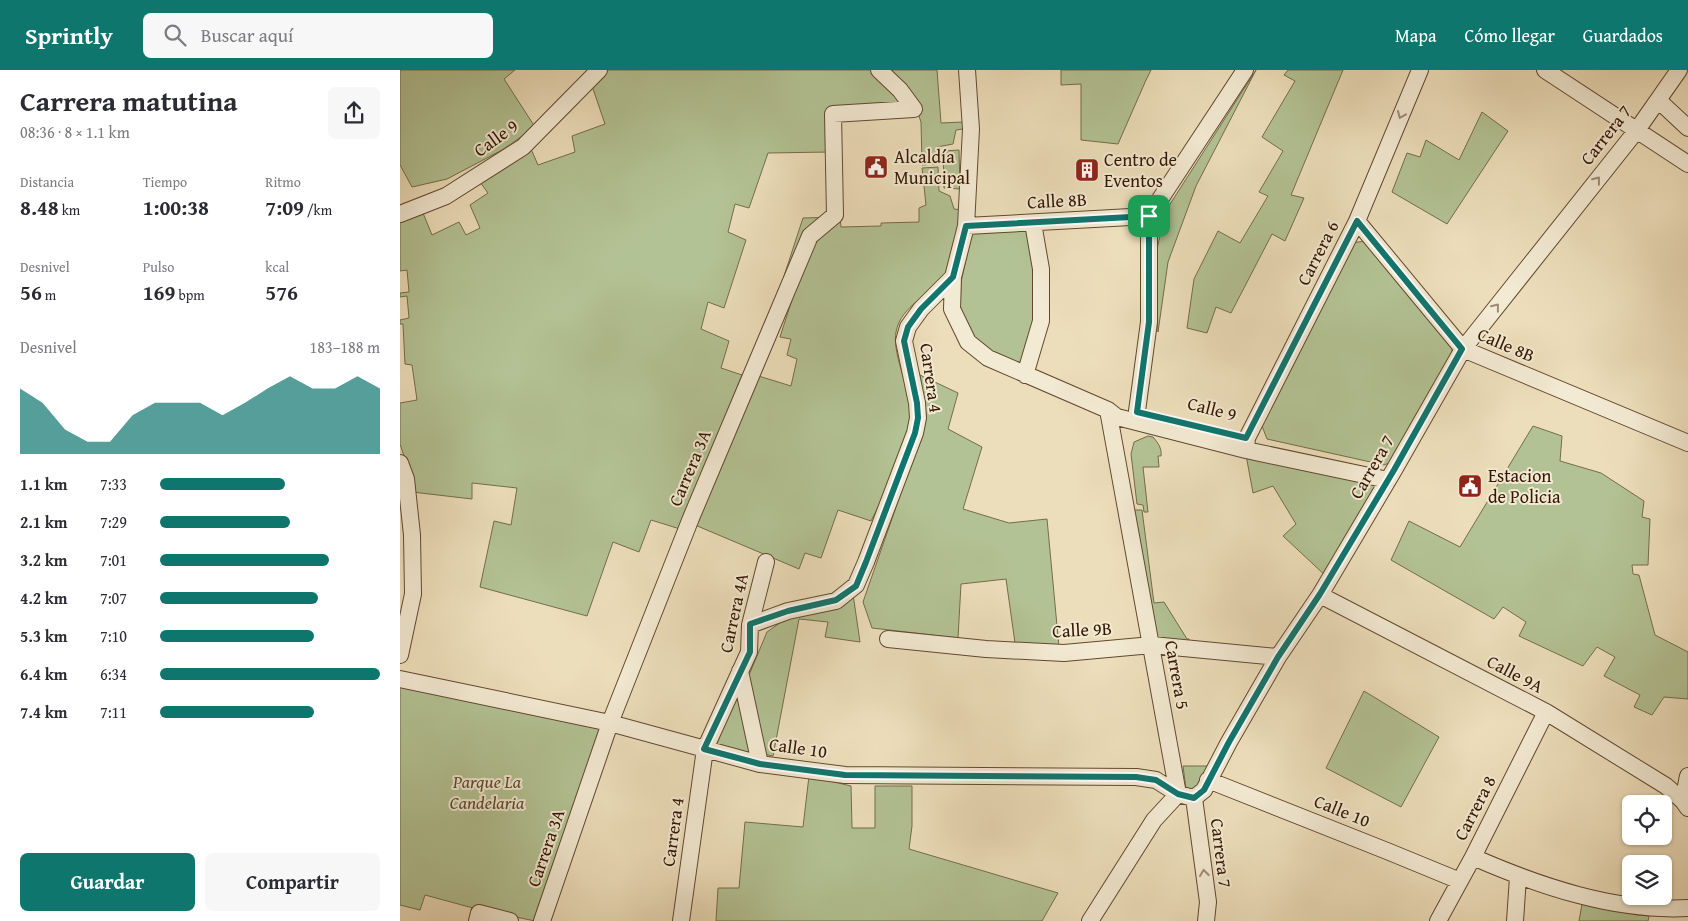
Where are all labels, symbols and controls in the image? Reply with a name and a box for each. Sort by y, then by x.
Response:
search box [143,13,493,58]
text: Sprintly [25,18,113,53]
icon: search [161,21,189,49]
text: Buscar aquí [201,21,293,49]
text: Mapa [1395,22,1437,49]
text: Cómo llegar [1465,22,1555,49]
text: Guardados [1583,22,1663,49]
text: Carrera matutina [20,80,238,121]
button: share [328,87,380,139]
street label: Carrera 7 [1574,99,1638,170]
one-way arrow [1397,110,1407,119]
street label: Calle 9 [468,112,524,163]
text: 08:36 · 8 × 1.1 km [20,120,130,144]
place label: Alcaldía Municipal [894,143,970,191]
place label: Centro de Eventos [1104,146,1177,194]
public building icon: Alcaldía Municipal [863,154,889,180]
building icon: Centro de Eventos [1074,157,1100,183]
text: Distancia [20,172,74,192]
text: Tiempo [143,172,187,192]
text: Ritmo [265,172,301,192]
one-way arrow [1591,177,1599,186]
street label: Calle 8B [1026,185,1087,216]
text: 8.48 [20,192,59,223]
text: 1:00:38 [143,192,209,223]
text: 7:09 [265,192,304,223]
pin [1128,195,1170,237]
text: km [59,200,80,220]
text: /km [304,200,332,220]
icon: arrive [1135,202,1163,230]
street label: Carrera 6 [1290,216,1345,290]
text: Desnivel [20,257,70,277]
text: Pulso [143,257,174,277]
text: kcal [265,257,289,277]
text: 56 [20,277,42,308]
text: 169 [143,277,175,308]
text: 576 [265,277,298,308]
text: m [42,285,56,305]
text: bpm [175,285,205,305]
one-way arrow [1490,304,1498,313]
street label: Calle 8B [1473,320,1539,369]
text: Desnivel [20,335,77,359]
text: 183–188 m [310,335,380,359]
street label: Carrera 4 [913,342,950,414]
street label: Calle 9 [1185,389,1239,428]
street label: Carrera 3A [661,425,718,510]
street label: Carrera 7 [1342,430,1401,504]
place label: Estacion de Policia [1488,462,1561,510]
text: 1.1 km [20,472,67,496]
text: 7:33 [100,472,127,496]
public building icon: Estacion de Policia [1457,473,1483,499]
text: 2.1 km [20,510,67,534]
text: 7:29 [100,510,127,534]
text: 3.2 km [20,548,67,572]
text: 7:01 [100,548,127,572]
street label: Carrera 4A [712,571,755,655]
text: 4.2 km [20,586,67,610]
text: 7:07 [100,586,127,610]
street label: Calle 9B [1051,614,1112,645]
text: 5.3 km [20,624,67,648]
text: 7:10 [100,624,127,648]
street label: Carrera 5 [1158,638,1197,712]
street label: Calle 9A [1482,647,1548,700]
text: 6.4 km [20,662,67,686]
text: 6:34 [100,662,127,686]
text: 7.4 km [20,700,67,724]
text: 7:11 [100,700,127,724]
street label: Calle 10 [767,730,829,765]
park label: Parque La Candelaria [450,768,525,816]
street label: Carrera 8 [1447,771,1502,845]
street label: Calle 10 [1310,787,1375,834]
map controls [1622,795,1672,905]
button: locate [1622,795,1672,845]
street label: Carrera 4 [654,796,691,868]
street label: Carrera 3A [520,805,571,890]
street label: Carrera 7 [1204,817,1239,889]
button: Guardar [20,853,195,911]
button: Compartir [205,853,380,911]
button: layers [1622,855,1672,905]
one-way arrow [1199,868,1210,876]

